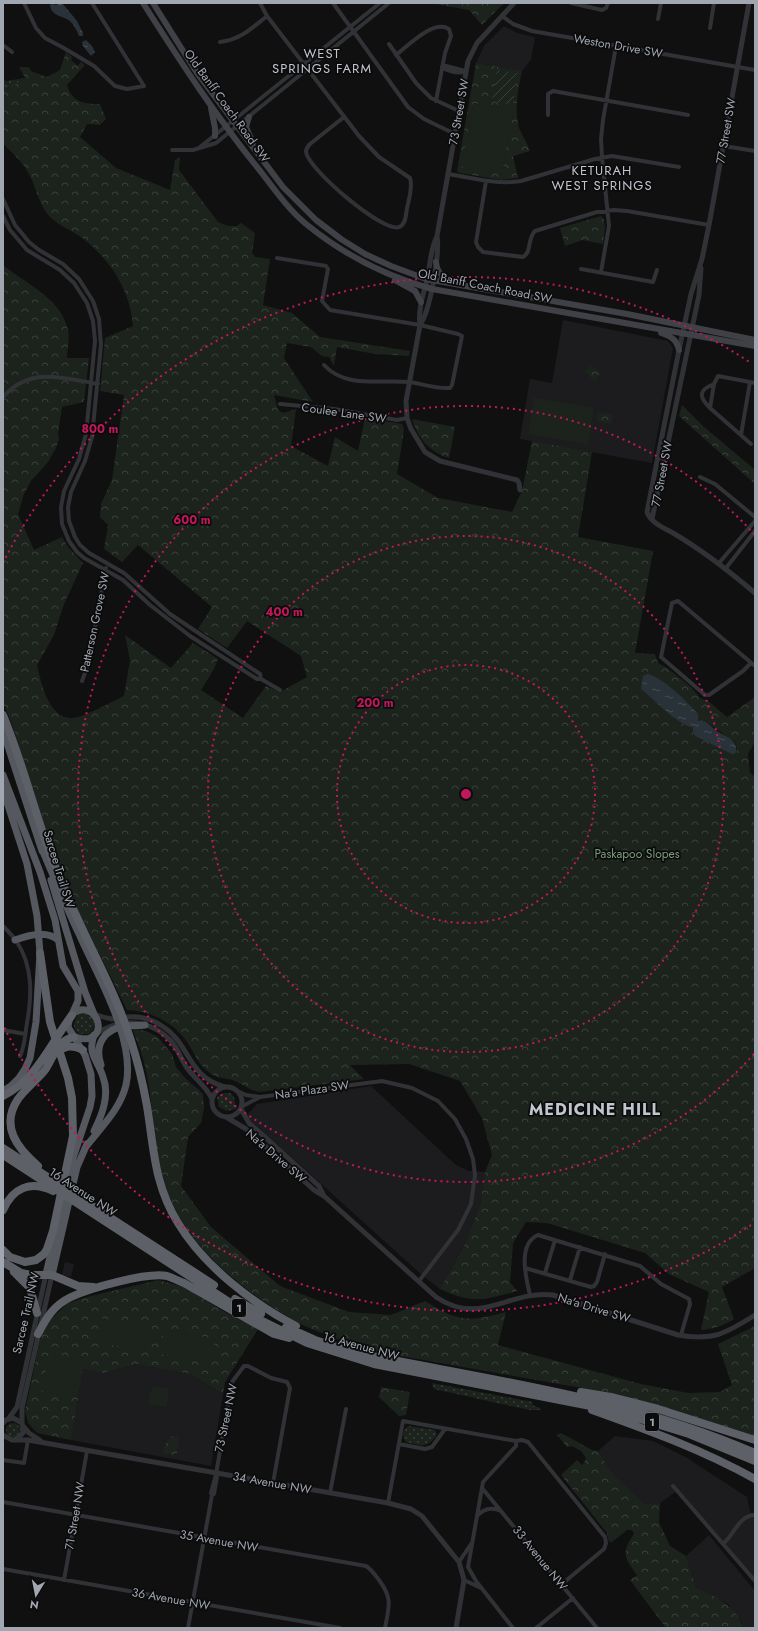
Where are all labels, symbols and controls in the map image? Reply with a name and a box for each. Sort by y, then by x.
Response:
street label: Weston Drive SW [572,29,664,63]
district label: WEST SPRINGS FARM [272,44,372,78]
street label: Old Banff Coach Road SW [180,46,274,166]
street label: 73 Street SW [444,77,474,147]
street label: 77 Street SW [711,96,741,166]
district label: KETURAH WEST SPRINGS [551,161,653,195]
street label: Old Banff Coach Road SW [417,264,554,308]
street label: Coulee Lane SW [300,398,388,428]
text: 800 m [82,420,119,438]
street label: 77 Street SW [647,439,677,509]
text: 600 m [173,511,211,529]
street label: Patterson Grove SW [76,570,114,674]
text: 400 m [265,603,303,621]
text: 200 m [356,694,394,712]
centre of rings [459,787,473,801]
street label: Sarcee Trail SW [39,828,79,910]
park label: Paskapoo Slopes [594,845,680,863]
street label: Na'a Plaza SW [274,1076,350,1104]
district label: MEDICINE HILL [529,1098,661,1121]
street label: Na'a Drive SW [242,1125,310,1187]
street label: 16 Avenue NW [45,1163,121,1221]
street label: Sarcee Trail NW [8,1270,44,1356]
street label: Na'a Drive SW [555,1288,633,1328]
road number: 1 [232,1299,246,1317]
street label: 16 Avenue NW [321,1327,401,1365]
street label: 73 Street NW [210,1382,242,1454]
road number: 1 [645,1413,659,1431]
street label: 34 Avenue NW [231,1467,313,1499]
street label: 71 Street NW [60,1480,90,1551]
street label: 33 Avenue NW [508,1522,572,1594]
street label: 35 Avenue NW [178,1525,260,1557]
north arrow [16,1575,56,1615]
street label: 36 Avenue NW [130,1583,212,1615]
text: N [29,1596,40,1613]

